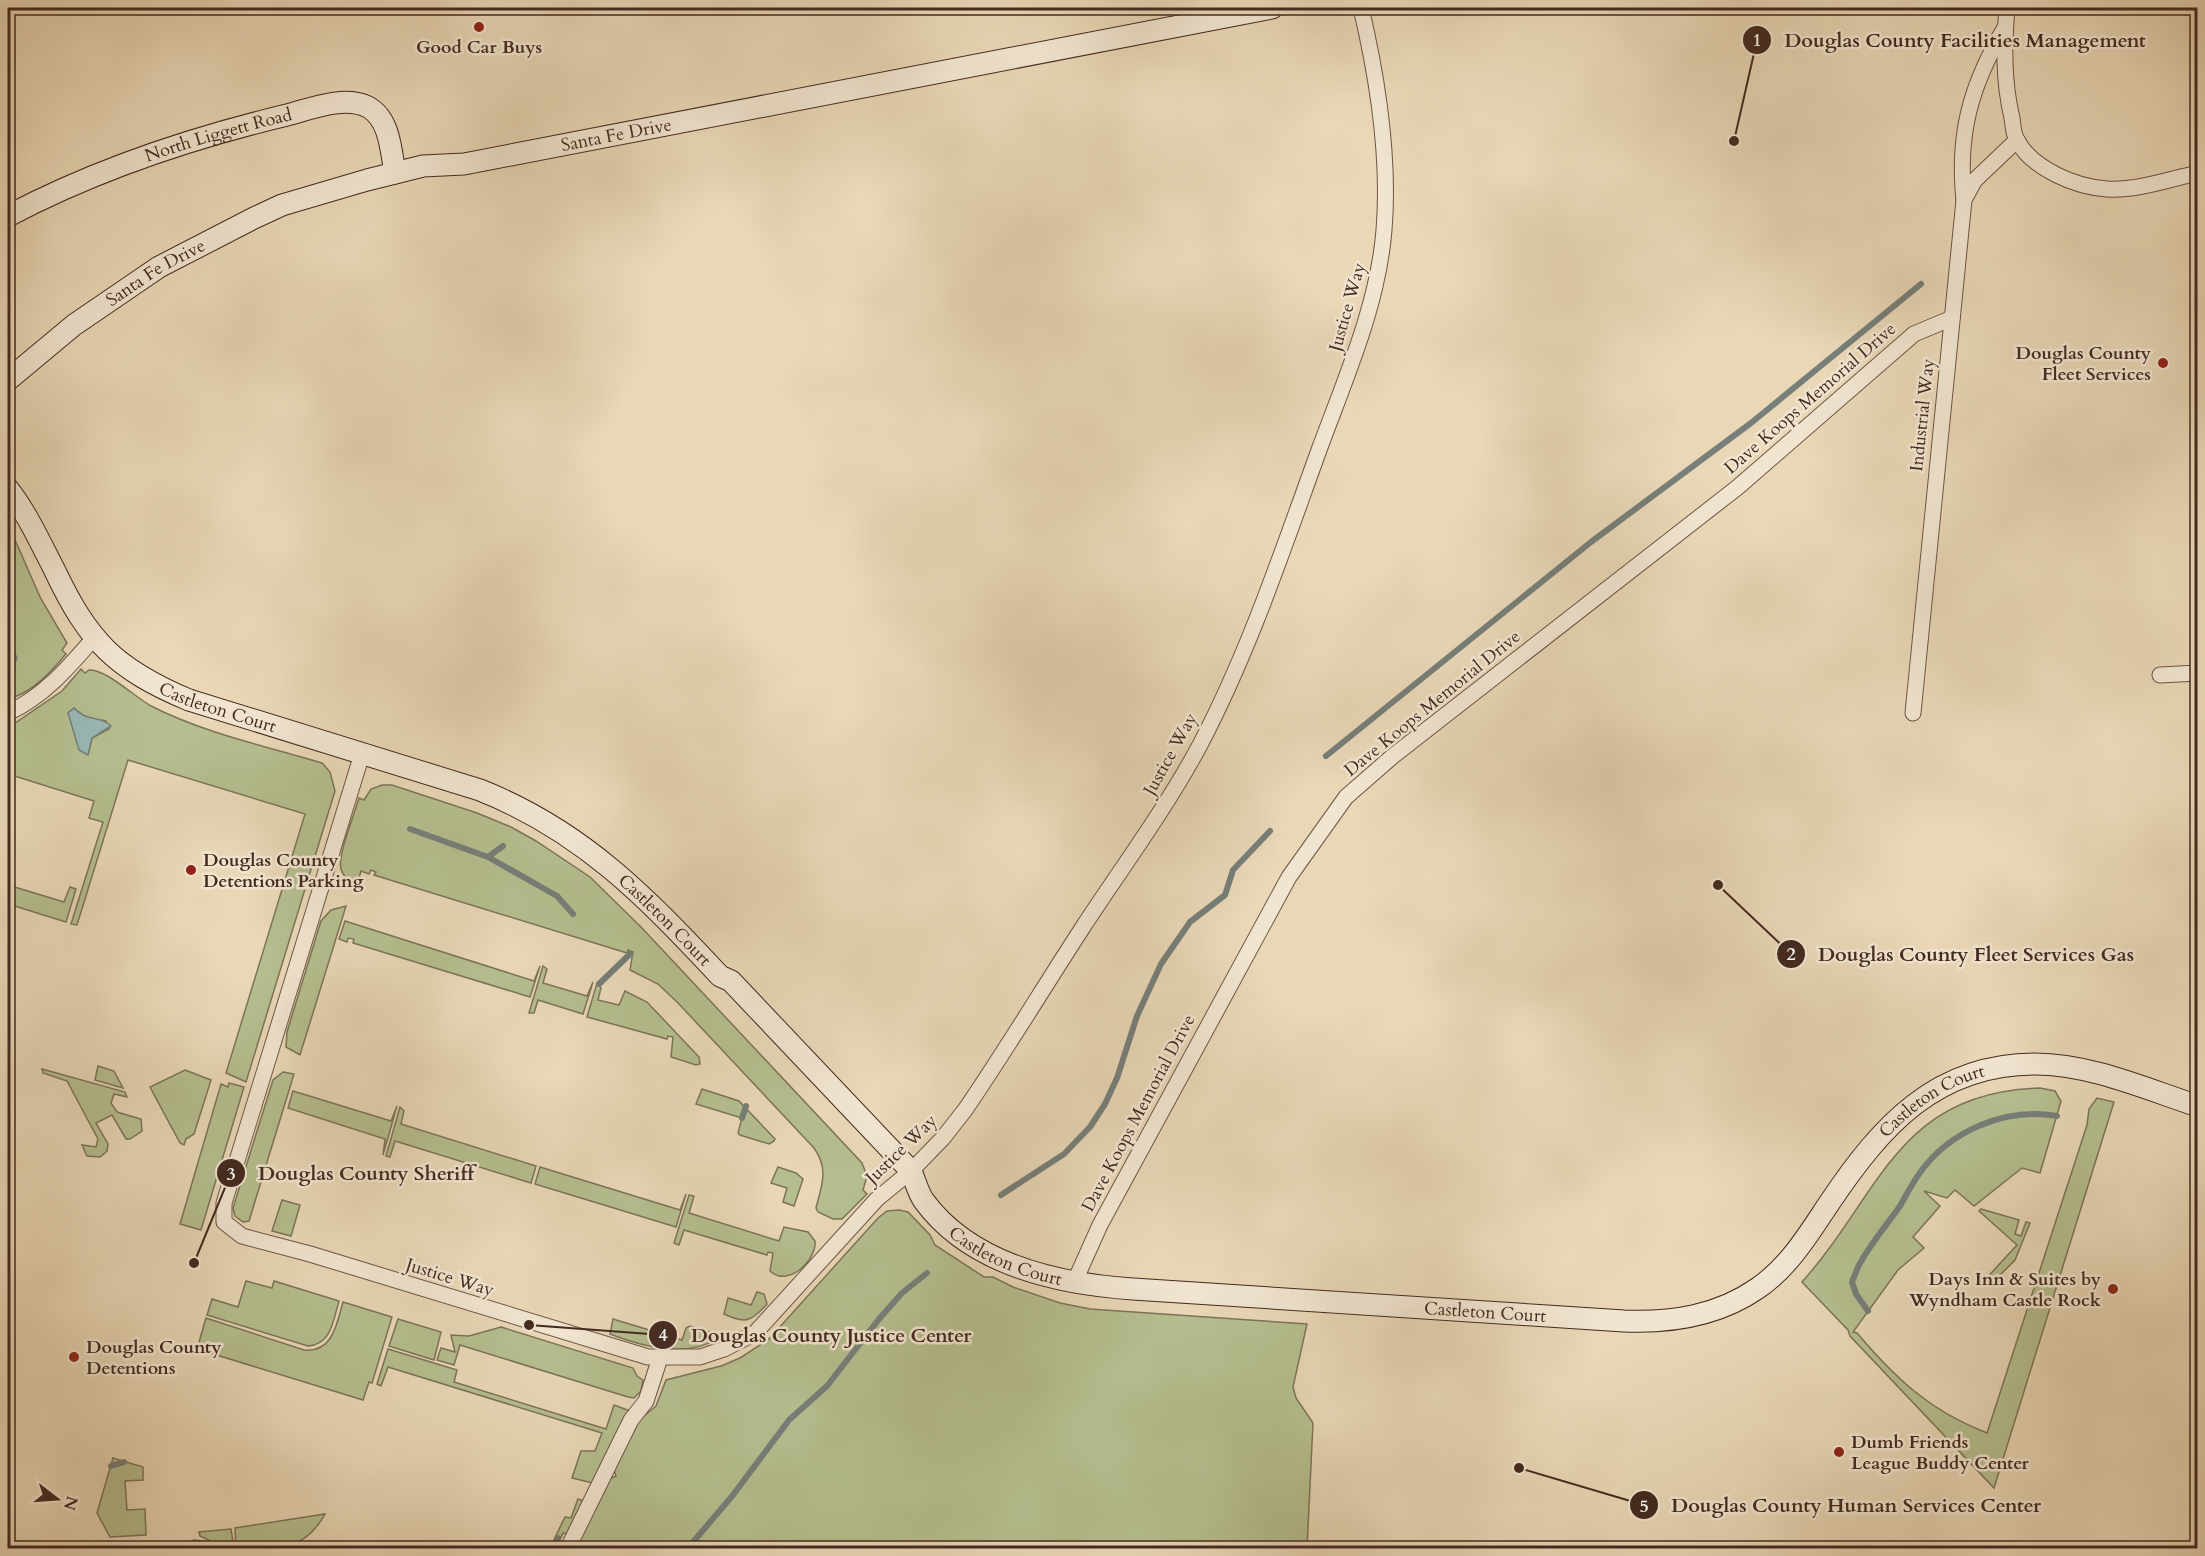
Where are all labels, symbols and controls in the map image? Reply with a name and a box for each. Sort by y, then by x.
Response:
marker: Good Car Buys [472,20,486,34]
callout: Douglas County Facilities Management [1742,21,2158,59]
text: Douglas County Facilities Management [1784,27,2146,54]
text: 1 [1752,28,1762,53]
place label: Good Car Buys [416,35,542,60]
street label: North Liggett Road [141,102,295,169]
street label: Santa Fe Drive [559,112,674,158]
street label: Santa Fe Drive [101,233,210,313]
street label: Justice Way [1322,259,1372,357]
street label: Dave Koops Memorial Drive [1719,317,1902,480]
place label: Douglas County Fleet Services [2016,341,2152,387]
marker: Douglas County Fleet Services [2156,356,2170,370]
street label: Industrial Way [1904,357,1941,473]
street label: Dave Koops Memorial Drive [1339,624,1526,782]
street label: Castleton Court [155,676,279,739]
street label: Justice Way [1136,708,1204,803]
place label: Douglas County Detentions Parking [203,848,364,894]
marker: Douglas County Detentions Parking [184,863,198,877]
street label: Castleton Court [613,868,717,972]
callout: Douglas County Fleet Services Gas [1776,935,2146,973]
text: Douglas County Fleet Services Gas [1818,941,2134,968]
text: 2 [1786,942,1796,967]
street label: Dave Koops Memorial Drive [1076,1010,1201,1216]
street label: Castleton Court [1873,1059,1988,1143]
street label: Justice Way [858,1108,943,1192]
callout: Douglas County Sheriff [216,1154,486,1192]
text: Douglas County Sheriff [258,1160,477,1187]
text: 3 [226,1162,236,1187]
street label: Castleton Court [943,1221,1065,1292]
street label: Justice Way [400,1251,498,1303]
place label: Days Inn & Suites by Wyndham Castle Rock [1908,1267,2102,1313]
marker: Days Inn & Suites by Wyndham Castle Rock [2106,1282,2120,1296]
street label: Castleton Court [1423,1296,1547,1329]
callout: Douglas County Justice Center [648,1316,983,1354]
text: Douglas County Justice Center [691,1322,972,1349]
text: 4 [658,1323,668,1348]
place label: Douglas County Detentions [86,1335,222,1381]
marker: Douglas County Detentions [67,1350,81,1364]
place label: Dumb Friends League Buddy Center [1851,1430,2030,1476]
marker: Dumb Friends League Buddy Center [1832,1445,1846,1459]
north arrow [27,1469,87,1529]
callout: Douglas County Human Services Center [1629,1486,2053,1524]
text: Douglas County Human Services Center [1671,1492,2042,1519]
text: N [58,1493,83,1513]
text: 5 [1639,1494,1649,1519]

